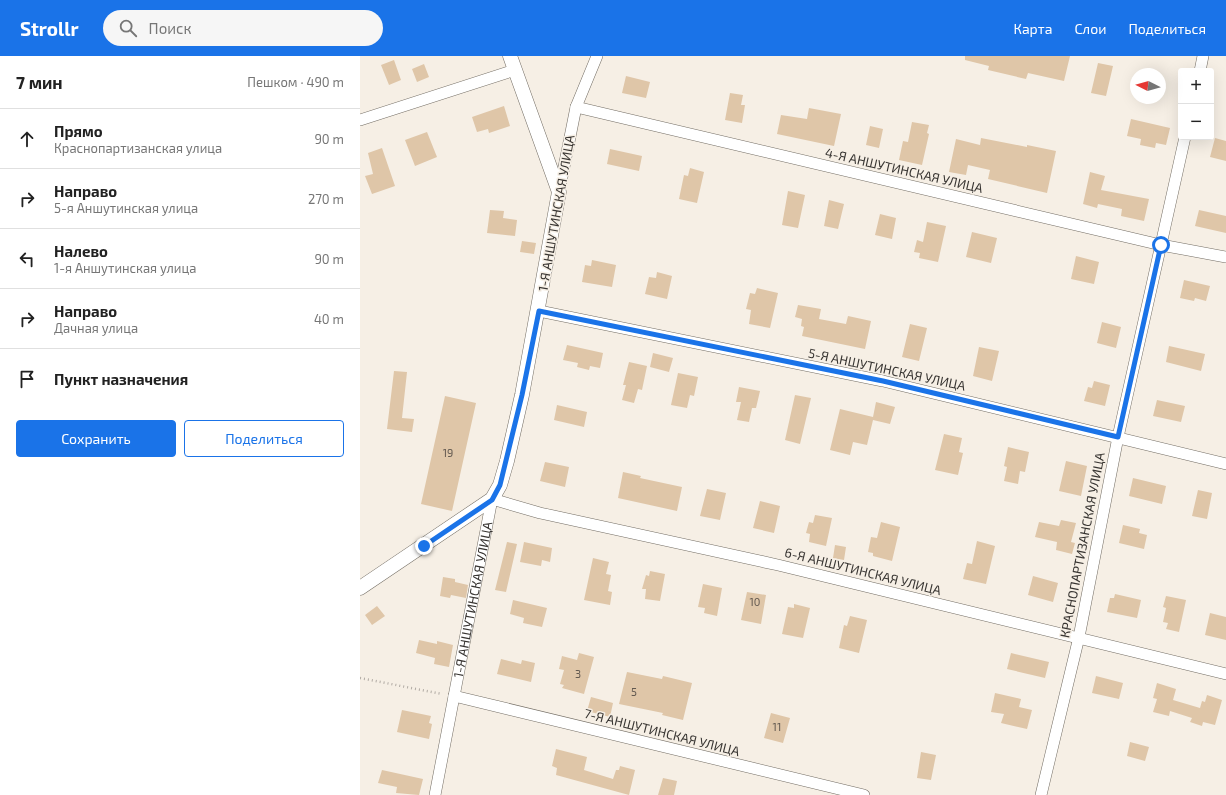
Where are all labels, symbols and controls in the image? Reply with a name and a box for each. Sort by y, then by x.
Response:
search box [103,10,383,46]
text: Strollr [20,17,79,40]
icon: search [117,17,139,39]
text: Поиск [149,19,191,37]
text: Карта [1013,20,1052,37]
text: Слои [1074,20,1106,37]
text: Поделиться [1128,20,1206,37]
north arrow [1130,68,1166,104]
map controls [1178,68,1214,140]
button: + [1178,68,1214,104]
text: 7 мин [16,72,63,92]
text: Пешком · 490 m [247,74,344,90]
button: − [1178,104,1214,140]
text: Прямо [54,122,103,140]
icon: ahead [16,128,38,150]
text: 90 m [314,131,344,147]
street label: 1-Я АНШУТИНСКАЯ УЛИЦА [534,133,578,293]
text: Краснопартизанская улица [54,140,222,156]
street label: 4-Я АНШУТИНСКАЯ УЛИЦА [824,144,984,196]
text: Направо [54,182,117,200]
icon: right [16,188,38,210]
text: 270 m [308,191,344,207]
text: 5-я Аншутинская улица [54,200,198,216]
route start [1152,236,1170,254]
text: Налево [54,242,108,260]
icon: left [16,248,38,270]
text: 90 m [314,251,344,267]
text: 1-я Аншутинская улица [54,260,196,276]
text: Направо [54,302,117,320]
icon: right [16,308,38,330]
text: 40 m [314,311,344,327]
text: Дачная улица [54,320,138,336]
street label: 5-Я АНШУТИНСКАЯ УЛИЦА [807,344,967,394]
icon: arrive [16,368,38,390]
text: Пункт назначения [54,370,188,388]
button: Сохранить [16,420,176,457]
button: Поделиться [184,420,344,457]
house number: 19 [443,446,453,459]
street label: КРАСНОПАРТИЗАНСКАЯ УЛИЦА [1056,451,1108,639]
street label: 1-Я АНШУТИНСКАЯ УЛИЦА [450,520,496,679]
route end [415,537,433,555]
street label: 6-Я АНШУТИНСКАЯ УЛИЦА [783,544,943,598]
house number: 10 [749,595,761,608]
house number: 3 [575,667,581,680]
house number: 5 [631,685,637,698]
street label: 7-Я АНШУТИНСКАЯ УЛИЦА [582,705,742,759]
house number: 11 [773,720,781,733]

